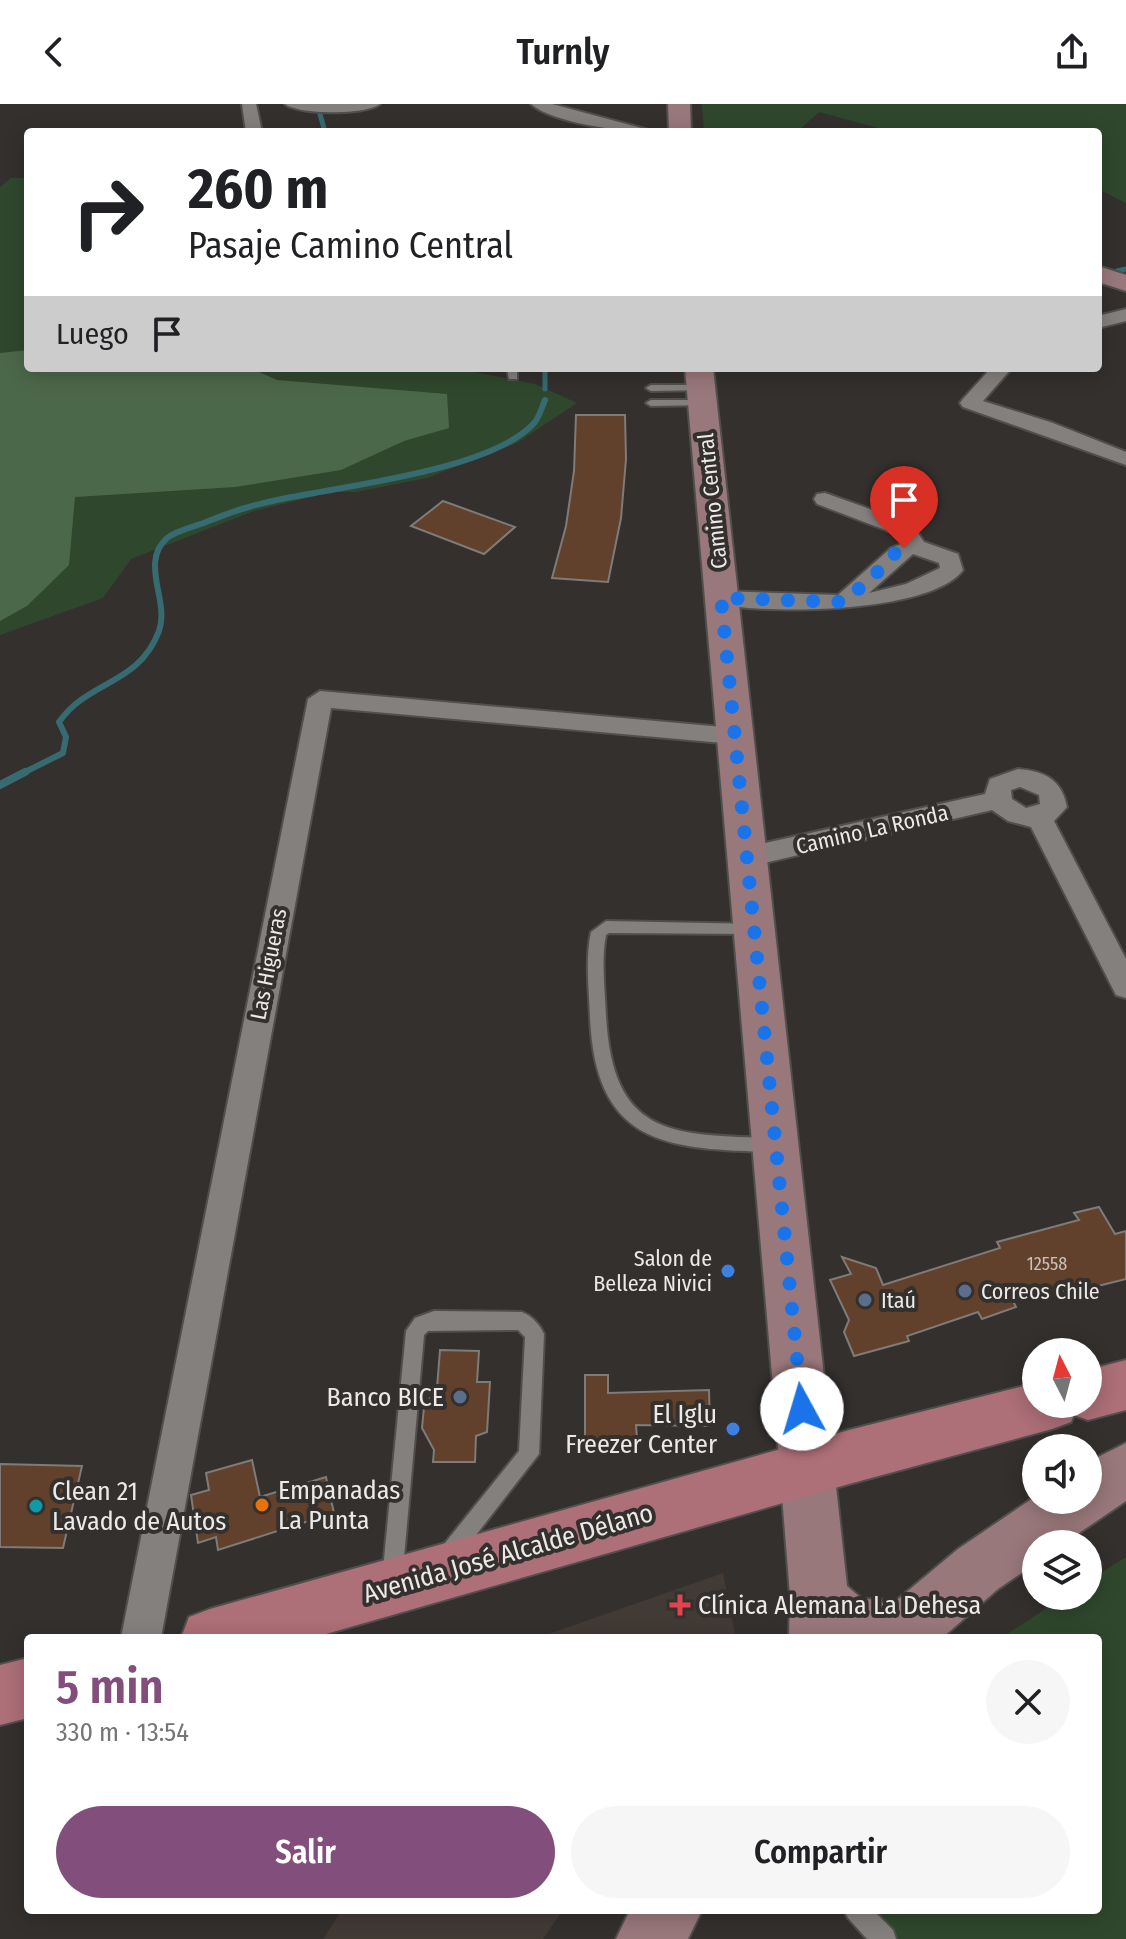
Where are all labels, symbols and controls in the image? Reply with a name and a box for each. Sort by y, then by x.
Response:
icon: back [32,30,76,74]
text: Turnly [517,30,609,74]
icon: share [1050,30,1094,74]
text: 260 m [188,156,328,223]
icon: right [56,160,160,264]
text: Pasaje Camino Central [188,224,513,268]
icon: arrive [145,312,189,356]
text: Luego [56,316,129,352]
street label: Camino Central [692,432,733,570]
pin [870,466,938,548]
icon: arrive [882,478,926,522]
street label: Camino La Ronda [793,799,951,860]
street label: Las Higueras [244,906,293,1022]
place label: Salon de Belleza Nivici [593,1245,712,1297]
house number: 12558 [1027,1253,1067,1275]
marker: Salon de Belleza Nivici [719,1262,737,1280]
place label: Correos Chile [981,1278,1100,1305]
marker: Correos Chile [956,1282,974,1300]
place label: Itaú [881,1287,916,1314]
marker: Itaú [856,1291,874,1309]
north arrow [1022,1338,1102,1418]
map controls [1022,1338,1102,1610]
position arrow [760,1367,844,1451]
place label: Banco BICE [326,1382,444,1413]
marker: Banco BICE [451,1388,469,1406]
place label: El Iglu Freezer Center [565,1399,717,1460]
marker: El Iglu Freezer Center [724,1420,742,1438]
button: sound [1022,1434,1102,1514]
place label: Empanadas La Punta [278,1475,400,1536]
place label: Clean 21 Lavado de Autos [52,1476,226,1537]
marker: Empanadas La Punta [253,1496,271,1514]
marker: Clean 21 Lavado de Autos [27,1497,45,1515]
street label: Avenida José Alcalde Délano [360,1497,657,1610]
button: layers [1022,1530,1102,1610]
place label: Clínica Alemana La Dehesa [698,1590,981,1621]
marker: Clínica Alemana La Dehesa [669,1594,691,1616]
text: 5 min [56,1658,164,1716]
button: close [986,1660,1070,1744]
text: 330 m · 13:54 [56,1717,189,1748]
button: Salir [56,1806,555,1898]
button: Compartir [571,1806,1070,1898]

